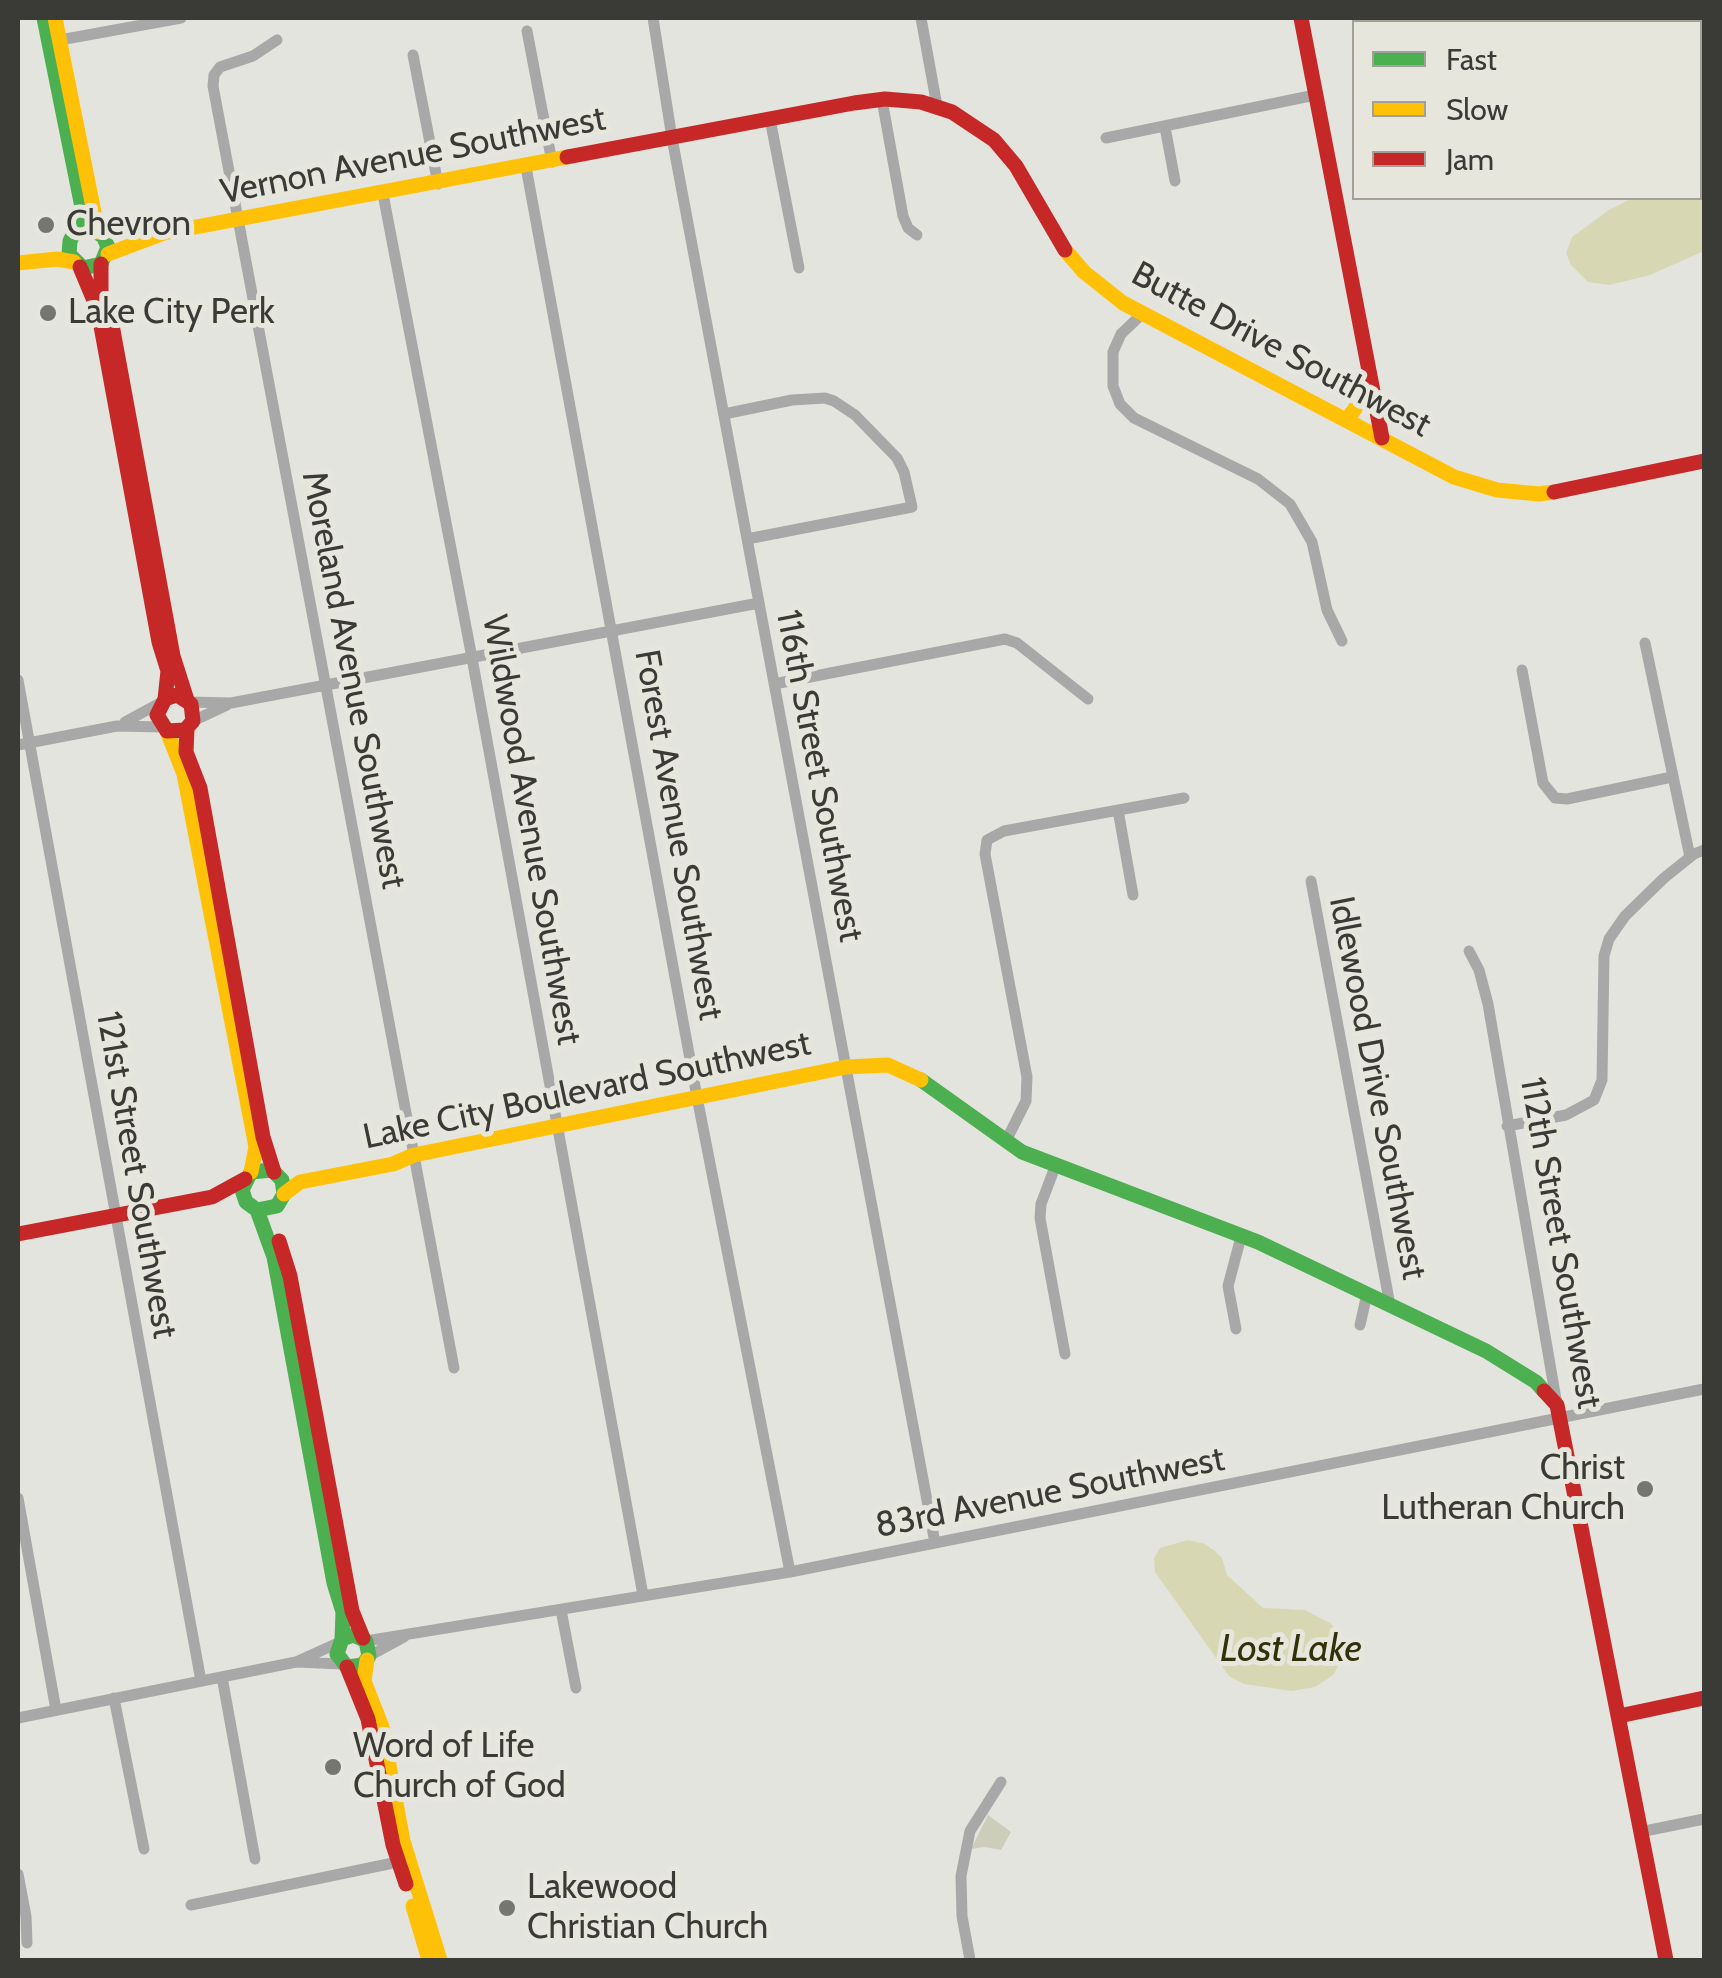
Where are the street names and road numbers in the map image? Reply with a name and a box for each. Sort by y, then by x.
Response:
street label: Vernon Avenue Southwest [217,98,609,214]
street label: Butte Drive Southwest [1124,253,1438,447]
street label: Moreland Avenue Southwest [292,468,414,892]
street label: 116th Street Southwest [766,607,872,945]
street label: Wildwood Avenue Southwest [472,612,590,1048]
street label: Forest Avenue Southwest [625,646,731,1024]
street label: Idlewood Drive Southwest [1319,893,1435,1283]
street label: 121st Street Southwest [87,1008,185,1342]
street label: Lake City Boulevard Southwest [359,1023,815,1159]
street label: 112th Street Southwest [1510,1074,1610,1412]
street label: 83rd Avenue Southwest [872,1439,1228,1547]

